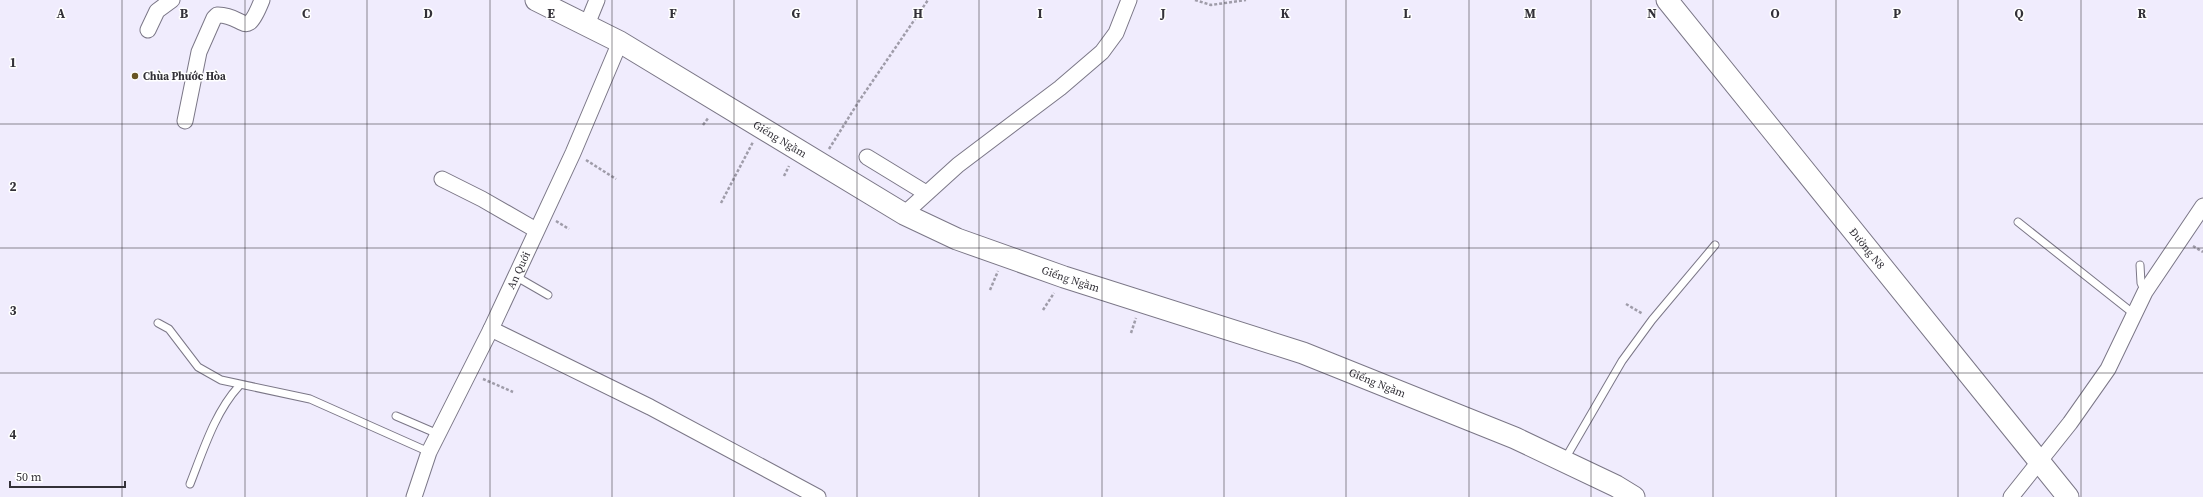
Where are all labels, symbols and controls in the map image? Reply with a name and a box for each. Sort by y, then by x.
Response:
text: A [57,5,66,22]
text: B [180,5,189,22]
text: C [302,5,310,22]
text: D [423,5,433,22]
text: E [547,5,555,22]
text: F [669,5,677,22]
text: G [792,5,801,22]
text: H [913,5,923,22]
text: I [1037,5,1043,22]
text: J [1159,5,1166,22]
text: K [1280,5,1290,22]
text: L [1403,5,1411,22]
text: M [1524,5,1536,22]
text: N [1647,5,1657,22]
text: O [1770,5,1780,22]
text: P [1893,5,1901,22]
text: Q [2014,5,2024,22]
text: R [2138,5,2147,22]
text: 1 [9,54,17,71]
place label: Chùa Phước Hòa [143,69,226,84]
marker: Chùa Phước Hòa [130,71,140,81]
street label: Giếng Ngầm [750,117,810,161]
text: 2 [9,178,17,195]
street label: Đường N8 [1846,225,1888,272]
street label: An Quới [503,249,534,292]
street label: Giếng Ngầm [1040,262,1102,295]
text: 3 [9,302,17,319]
street label: Giếng Ngầm [1347,365,1408,401]
text: 4 [9,426,17,443]
scale bar [10,463,125,489]
text: 50 m [16,469,42,485]

